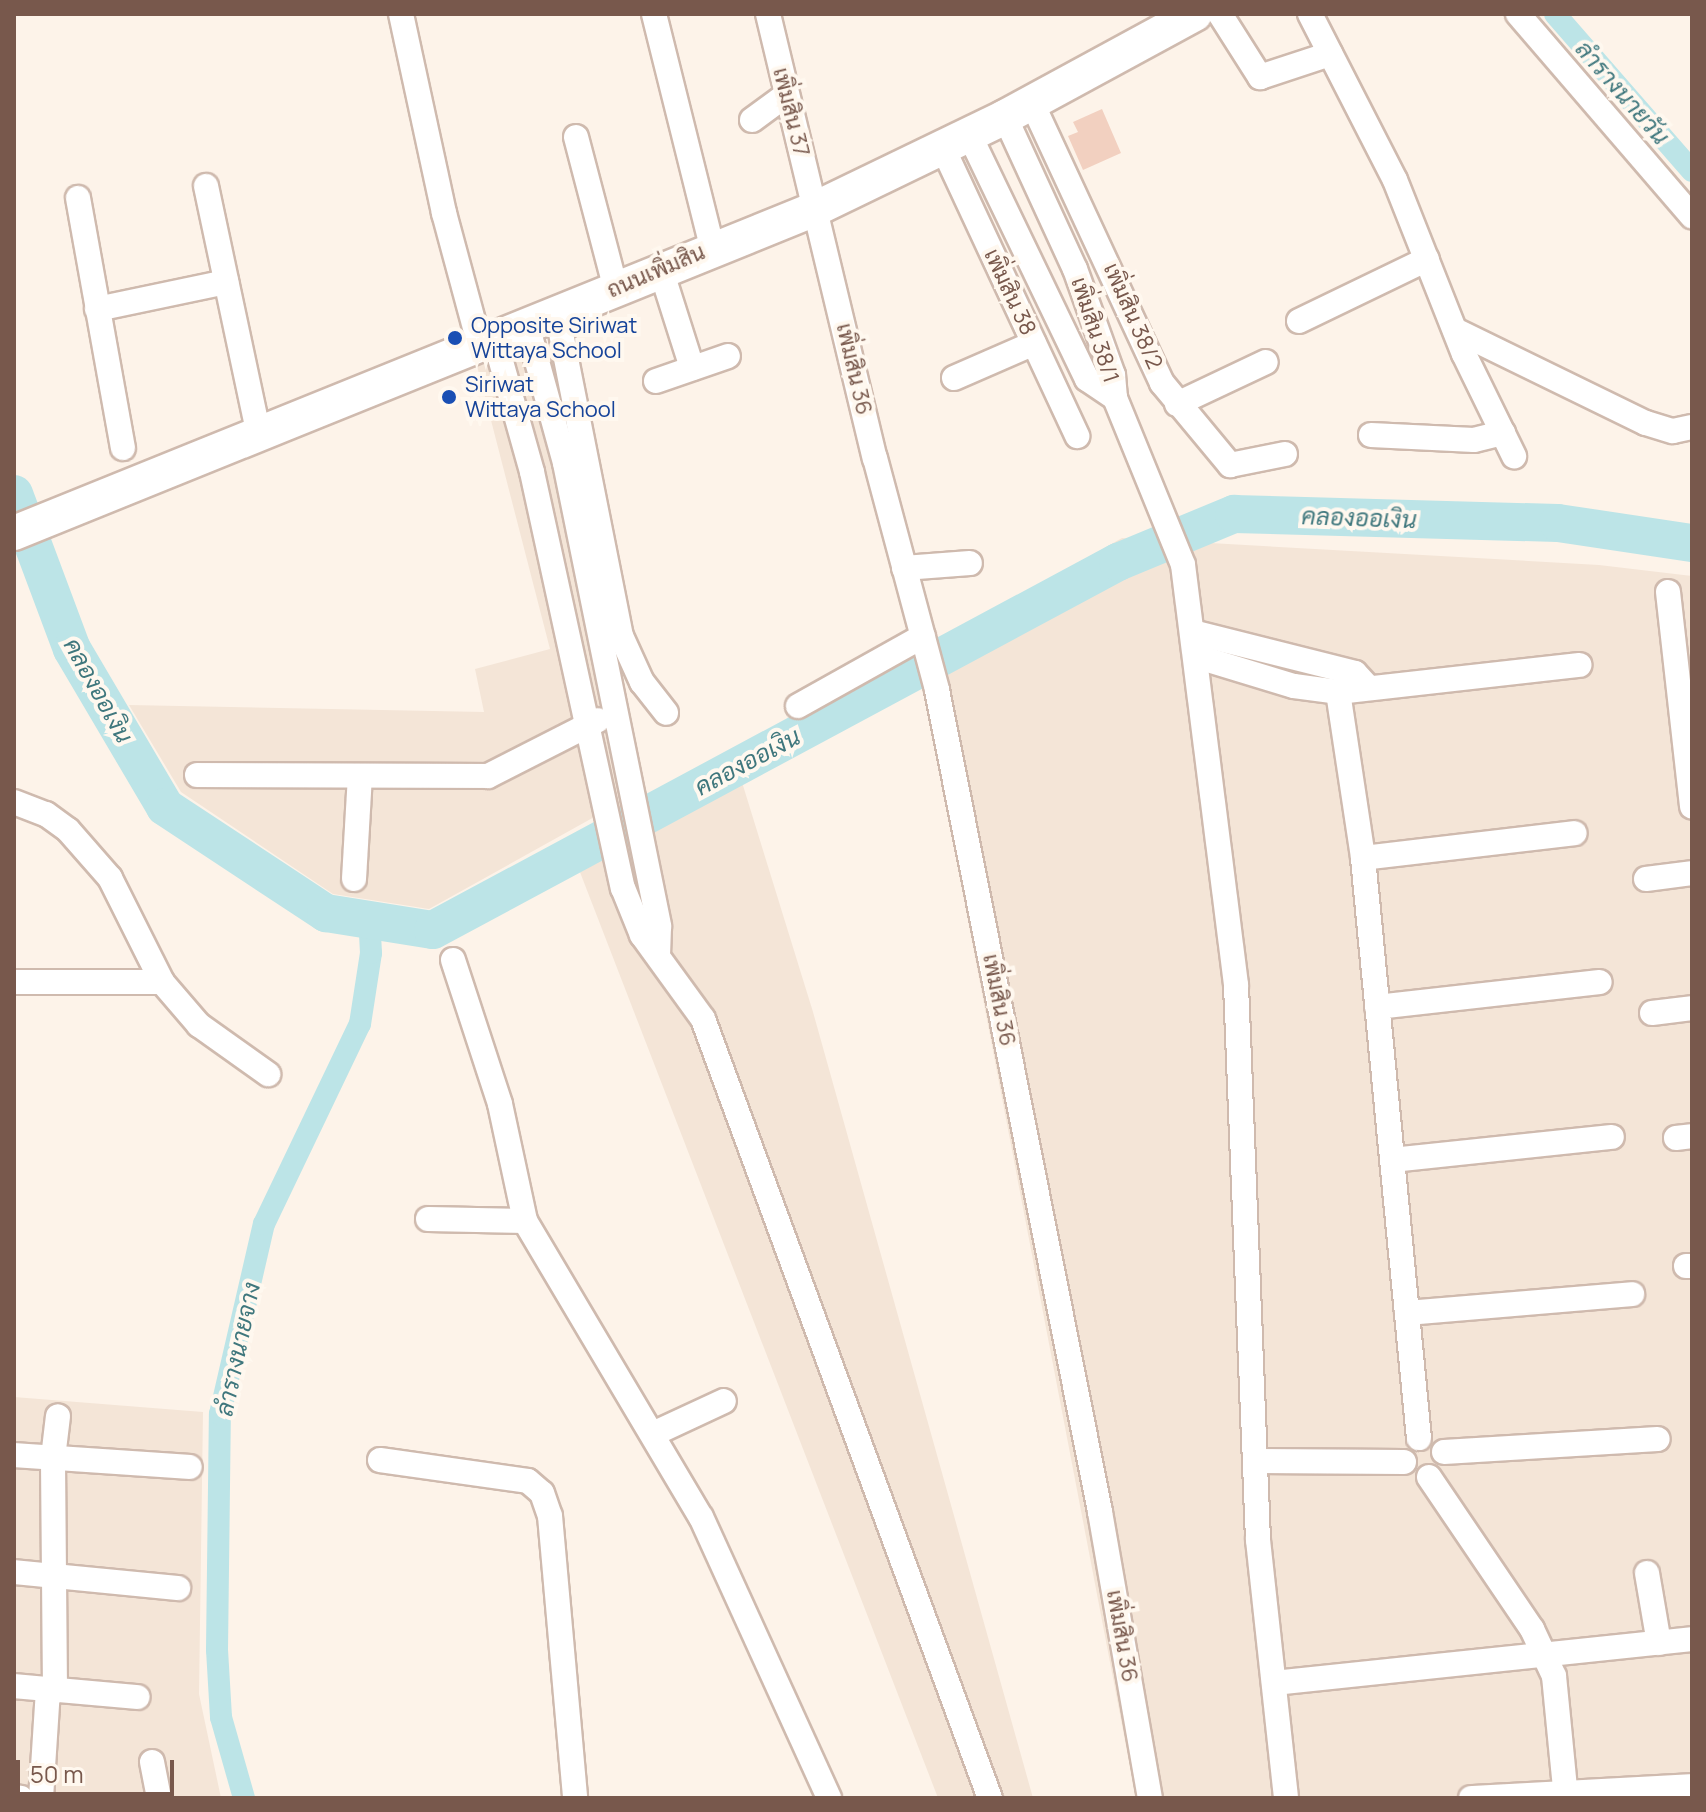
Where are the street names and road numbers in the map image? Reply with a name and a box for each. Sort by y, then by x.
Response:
street label: เพิ่มสิน 37 [767,65,815,159]
street label: ถนนเพิ่มสิน [603,239,709,303]
street label: เพิ่มสิน 38 [979,245,1041,339]
street label: เพิ่มสิน 38/2 [1098,259,1168,373]
street label: เพิ่มสิน 38/1 [1066,274,1124,386]
street label: เพิ่มสิน 36 [831,321,877,417]
street label: เพิ่มสิน 36 [977,952,1021,1048]
street label: เพิ่มสิน 36 [1101,1588,1143,1684]

